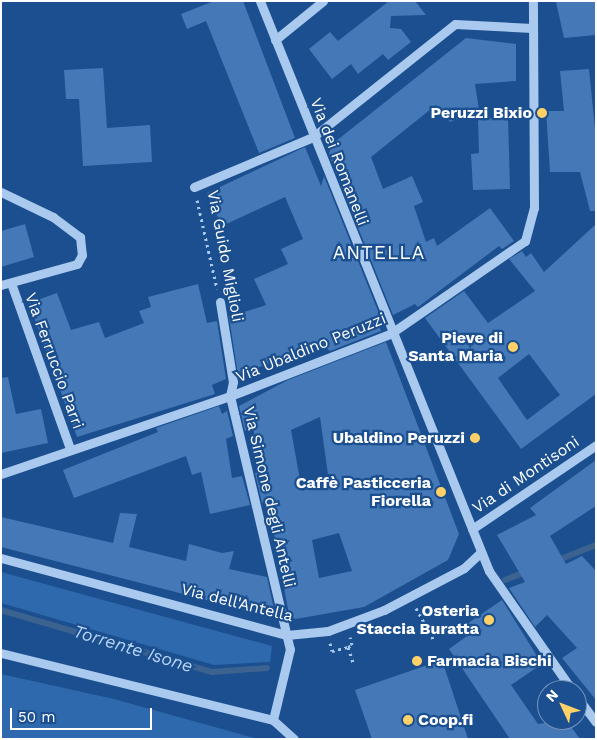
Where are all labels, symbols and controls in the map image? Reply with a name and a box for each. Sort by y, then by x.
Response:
street label: Via dei Romanelli [306,95,372,229]
place label: Peruzzi Bixio [431,103,532,123]
marker: Peruzzi Bixio [536,107,548,119]
street label: Via Guido Miglioli [203,188,247,324]
district label: ANTELLA [332,242,426,264]
street label: Via Ferruccio Parri [20,290,88,432]
street label: Via Ubaldino Peruzzi [233,309,389,387]
place label: Pieve di Santa Maria [408,328,503,366]
marker: Pieve di Santa Maria [507,341,519,353]
street label: Via Simone degli Antelli [239,404,299,590]
place label: Ubaldino Peruzzi [333,428,465,448]
street label: Via di Montisoni [469,432,583,518]
marker: Ubaldino Peruzzi [469,432,481,444]
place label: Caffè Pasticceria Fiorella [296,473,431,511]
marker: Caffè Pasticceria Fiorella [435,486,447,498]
street label: Via dell'Antella [179,580,295,626]
place label: Osteria Staccia Buratta [356,601,479,639]
marker: Osteria Staccia Buratta [483,614,495,626]
water label: Torrente Isone [71,621,195,677]
place label: Farmacia Bischi [427,651,552,671]
marker: Farmacia Bischi [411,655,423,667]
north arrow [537,680,587,730]
text: N [542,686,561,705]
scale bar [12,698,155,730]
text: 50 m [18,708,55,726]
place label: Coop.fi [418,710,473,730]
marker: Coop.fi [402,714,414,726]

